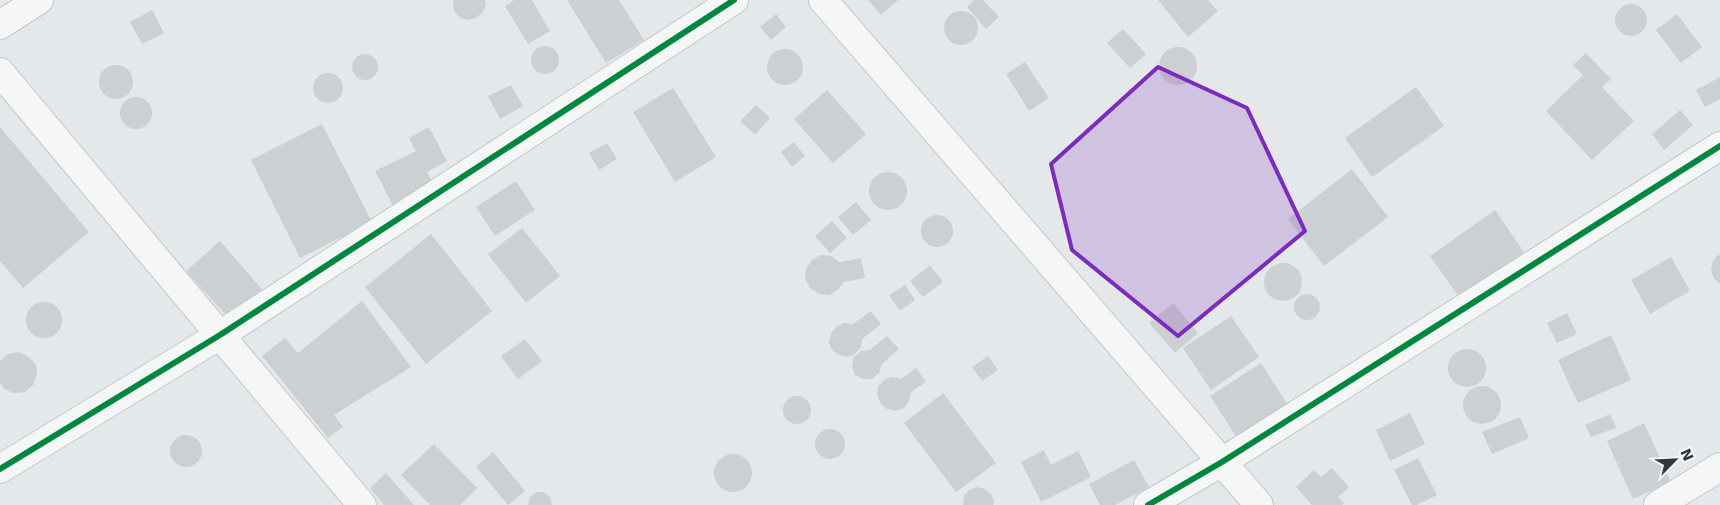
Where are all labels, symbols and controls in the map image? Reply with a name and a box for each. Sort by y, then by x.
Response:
north arrow [1650,435,1700,485]
text: N [1677,446,1697,463]

